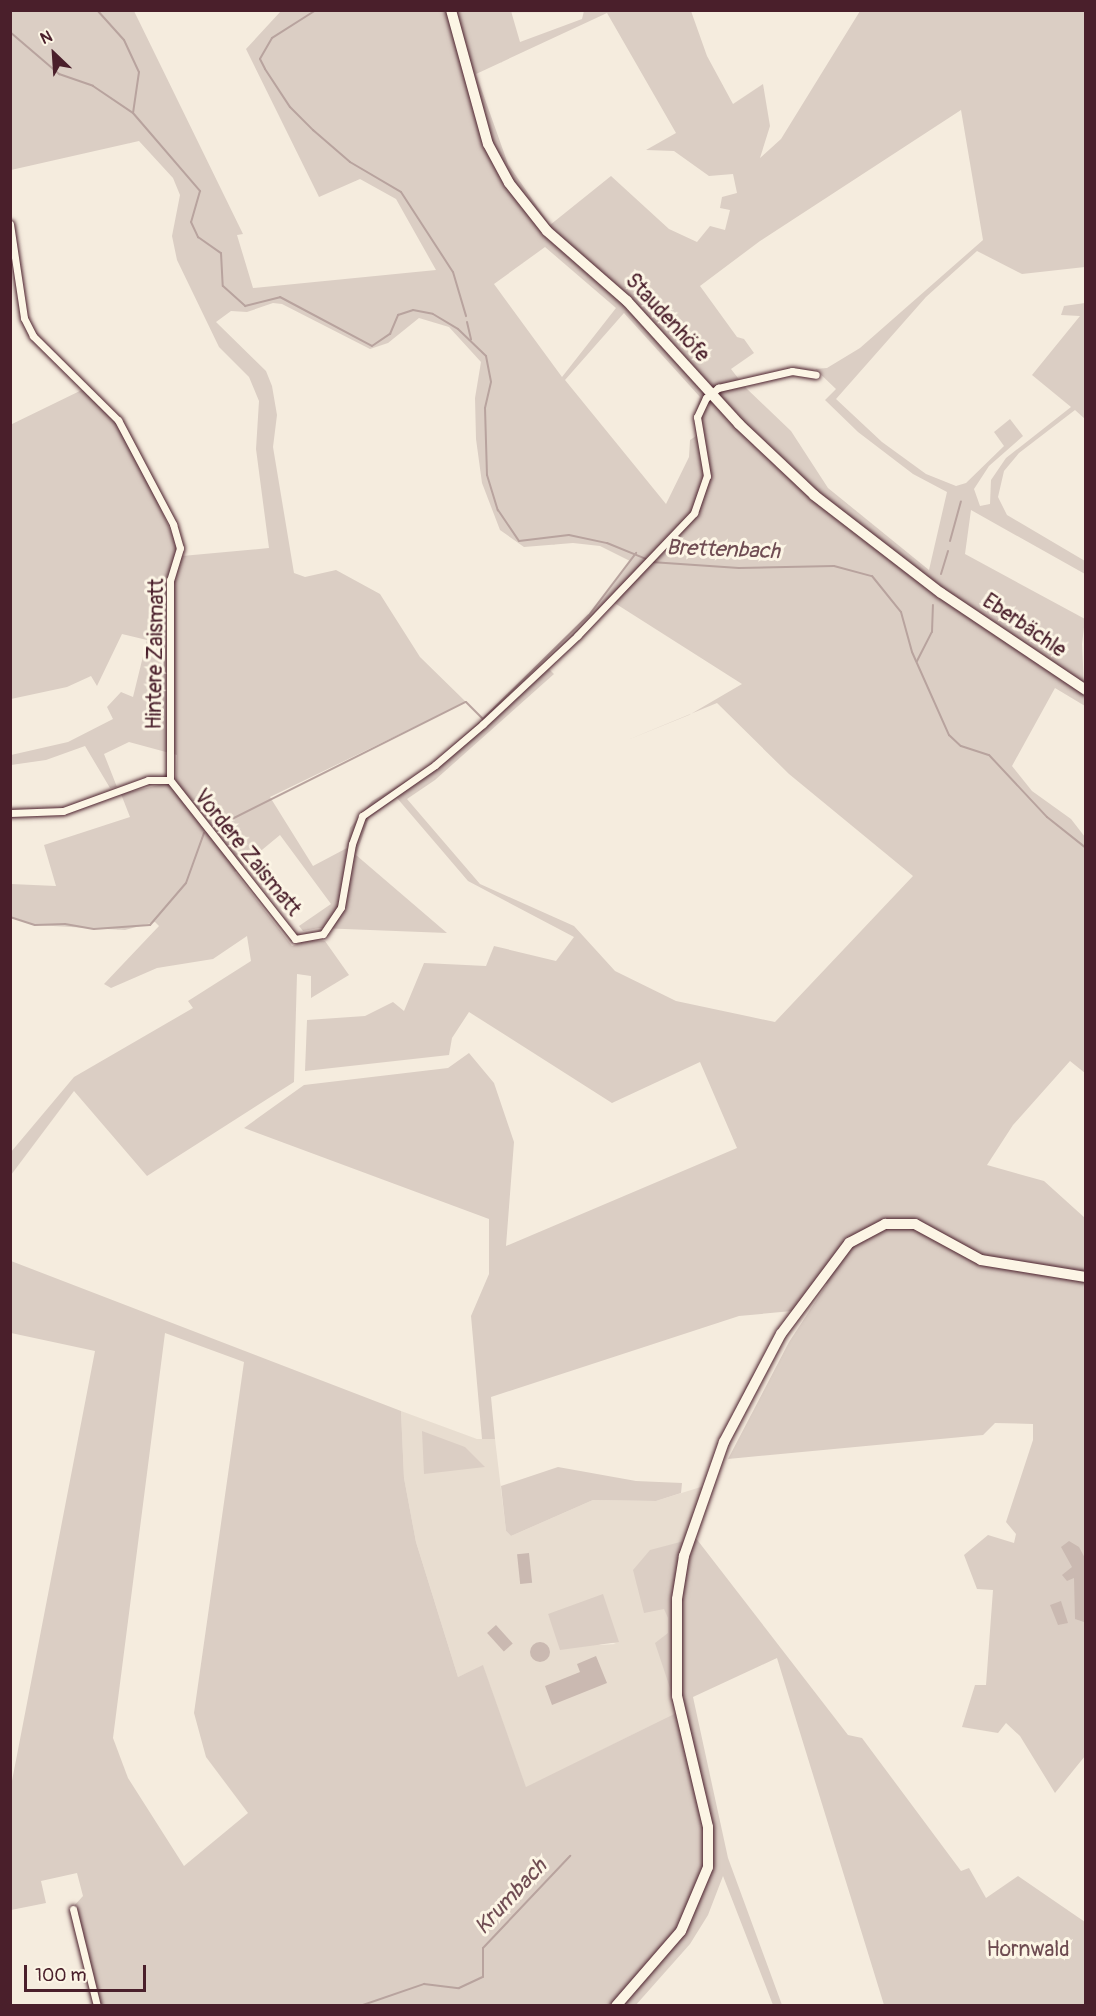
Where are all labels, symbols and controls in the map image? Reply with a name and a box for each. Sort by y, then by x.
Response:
north arrow [24,24,84,84]
text: N [37,26,56,49]
street label: Staudenhöfe [620,268,714,368]
water label: Brettenbach [666,535,780,565]
street label: Hintere Zaismatt [142,578,170,730]
street label: Eberbächle [977,589,1071,663]
street label: Vordere Zaismatt [188,785,306,921]
water label: Krumbach [469,1854,553,1940]
park label: Hornwald [986,1937,1070,1963]
scale bar [27,1953,148,1991]
text: 100 m [35,1964,87,1987]

